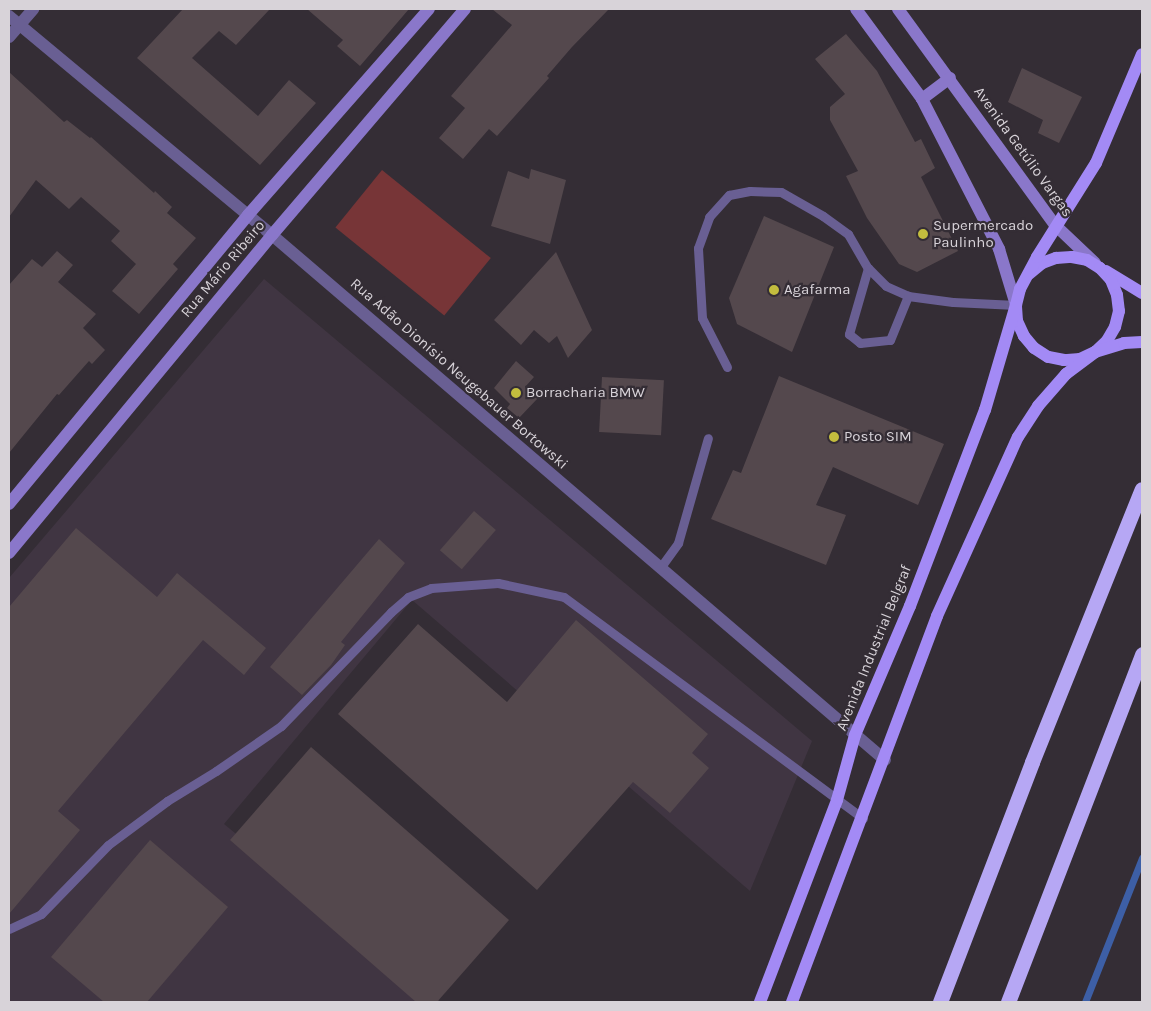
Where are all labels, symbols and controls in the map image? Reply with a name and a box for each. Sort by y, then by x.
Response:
street label: Avenida Getúlio Vargas [970,83,1076,221]
place label: Supermercado Paulinho [933,216,1033,251]
street label: Rua Mário Ribeiro [177,217,269,321]
marker: Supermercado Paulinho [917,228,929,240]
street label: Rua Adão Dionísio Neugebauer Bortowski [347,275,571,473]
place label: Agafarma [784,281,850,299]
marker: Agafarma [768,284,780,296]
place label: Borracharia BMW [526,384,645,402]
marker: Borracharia BMW [510,387,522,399]
place label: Posto SIM [844,428,912,446]
marker: Posto SIM [828,431,840,443]
street label: Avenida Industrial Belgraf [833,563,915,733]

